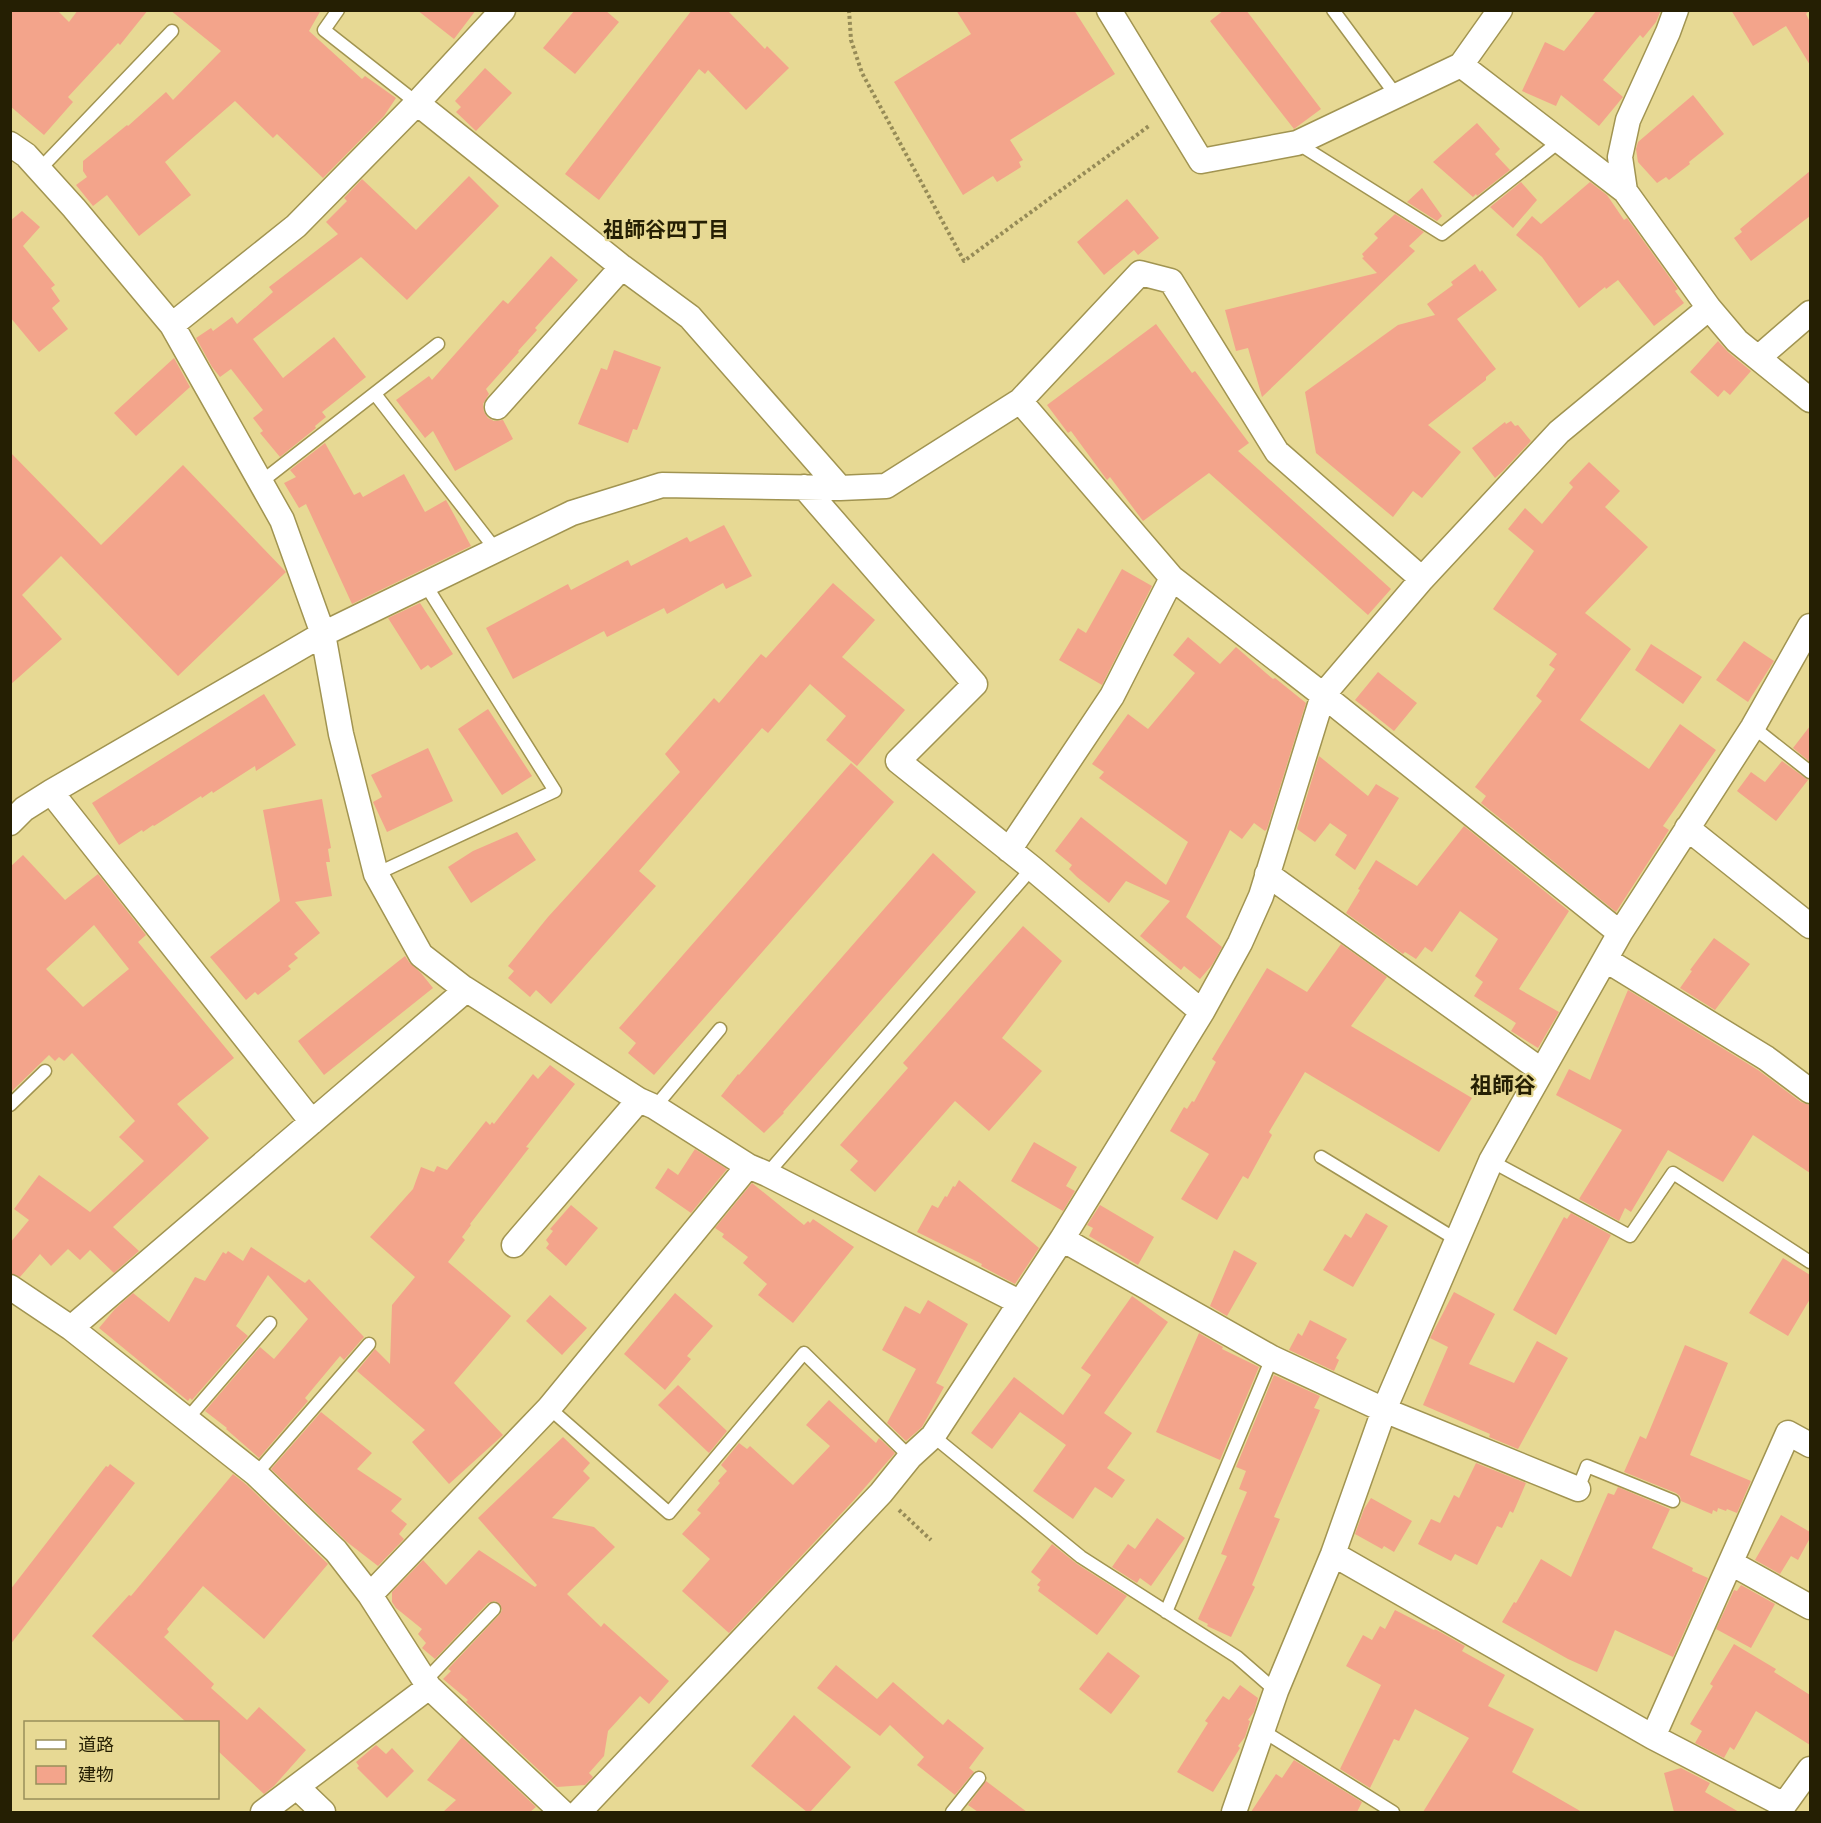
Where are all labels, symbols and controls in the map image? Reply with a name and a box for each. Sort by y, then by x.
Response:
district label: 祖師谷四丁目 [603,218,729,242]
district label: 祖師谷 [1470,1073,1536,1098]
legend [24,1721,219,1799]
text: 道路 [78,1735,114,1755]
text: 建物 [78,1765,114,1785]

